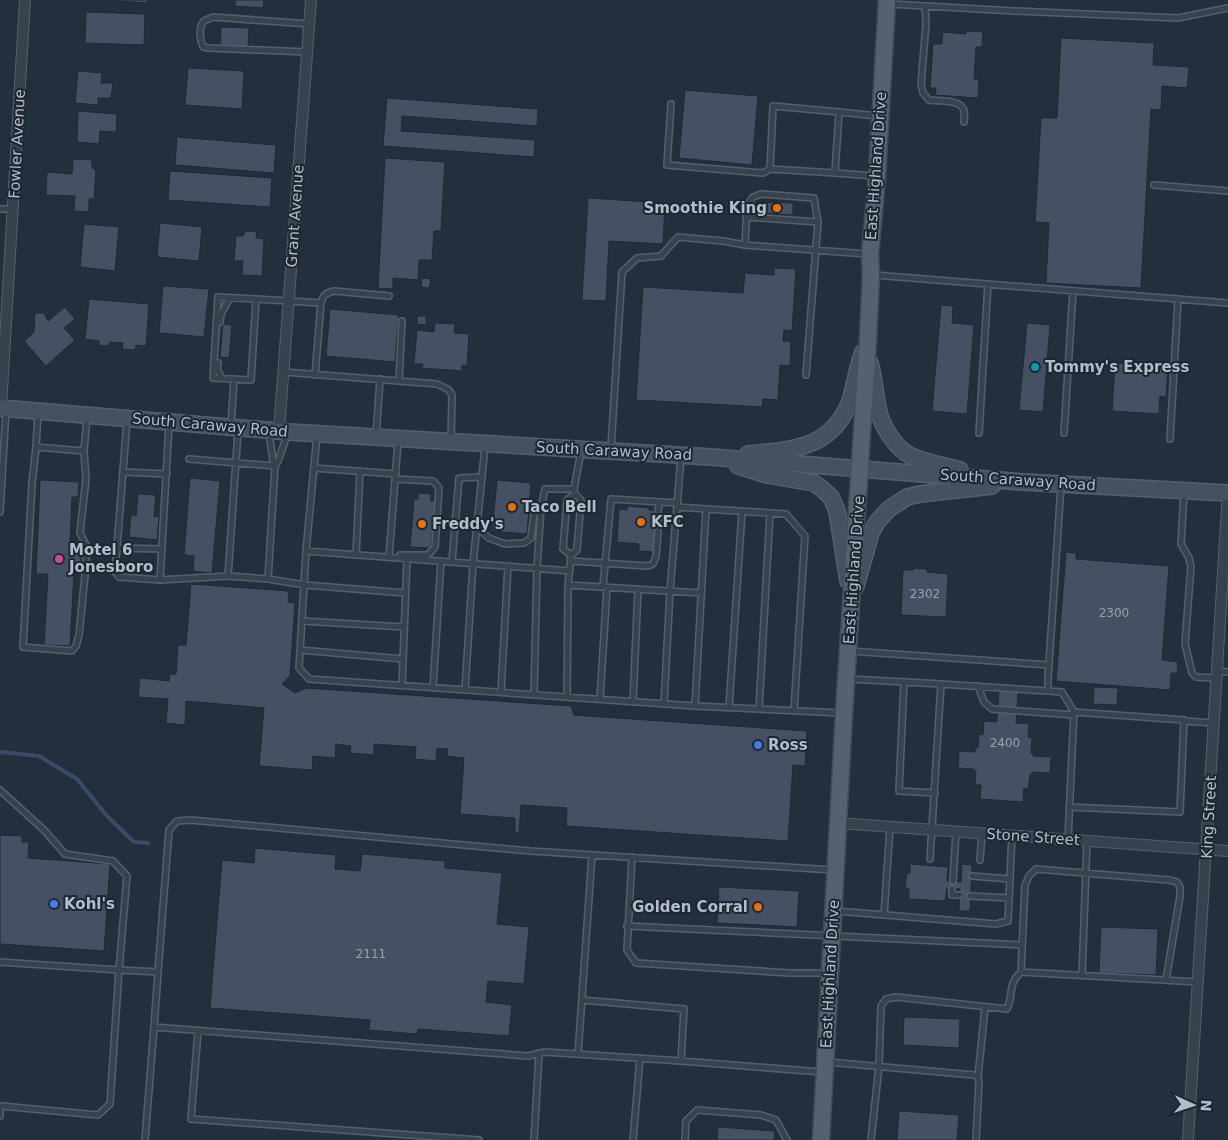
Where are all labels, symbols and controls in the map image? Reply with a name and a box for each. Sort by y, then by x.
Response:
street label: Fowler Avenue [5,89,29,199]
street label: East Highland Drive [862,91,890,241]
street label: Grant Avenue [282,164,308,268]
place label: Smoothie King [643,199,767,217]
marker: Smoothie King [771,202,783,214]
place label: Tommy's Express [1045,358,1189,376]
marker: Tommy's Express [1029,361,1041,373]
street label: South Caraway Road [131,409,289,441]
street label: South Caraway Road [536,438,692,464]
street label: South Caraway Road [939,466,1097,494]
street label: East Highland Drive [840,495,868,645]
place label: Taco Bell [522,498,597,516]
marker: Taco Bell [506,501,518,513]
place label: KFC [651,513,684,531]
place label: Freddy's [432,515,504,533]
marker: KFC [635,516,647,528]
marker: Freddy's [416,518,428,530]
place label: Motel 6 Jonesboro [68,541,153,576]
marker: Motel 6 Jonesboro [53,553,65,565]
house number: 2302 [910,587,940,601]
house number: 2300 [1099,606,1129,620]
place label: Ross [768,736,808,754]
house number: 2400 [990,736,1020,750]
marker: Ross [752,739,764,751]
street label: King Street [1198,775,1220,859]
street label: Stone Street [986,825,1080,849]
place label: Kohl's [64,895,115,913]
marker: Kohl's [48,898,60,910]
place label: Golden Corral [632,898,748,916]
street label: East Highland Drive [817,899,843,1049]
marker: Golden Corral [752,901,764,913]
house number: 2111 [356,947,386,961]
north arrow [1168,1080,1218,1130]
text: N [1198,1099,1214,1112]

